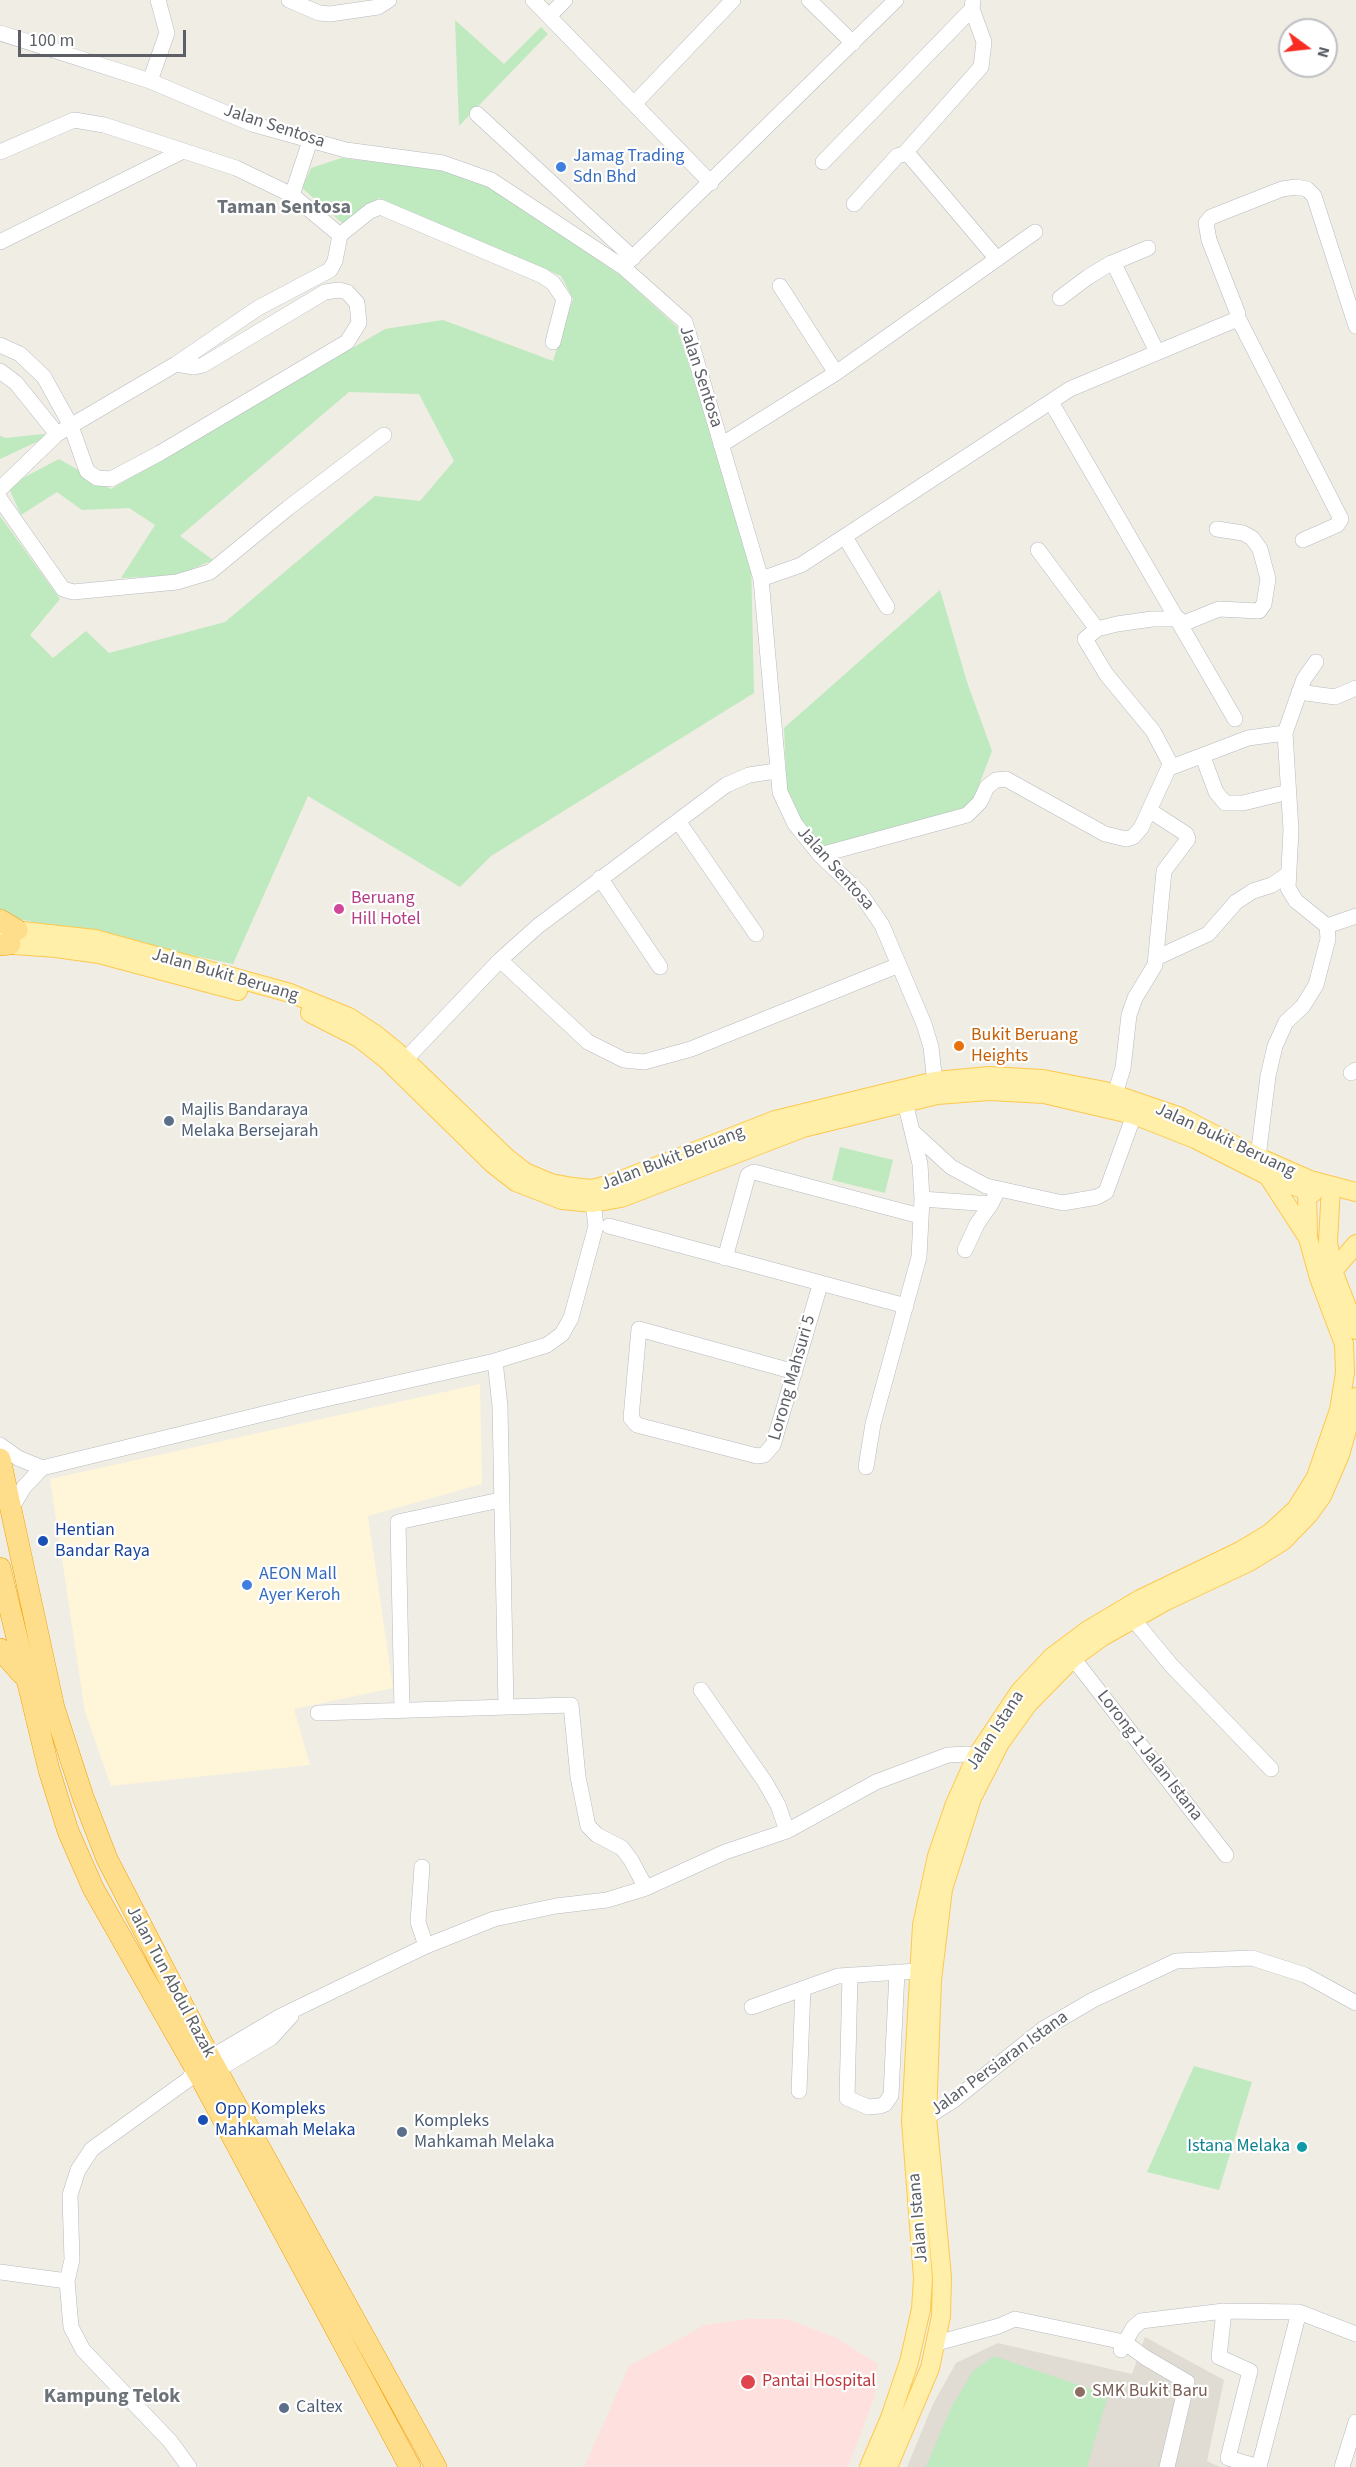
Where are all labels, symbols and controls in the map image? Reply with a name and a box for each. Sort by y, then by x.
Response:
scale bar [21,18,189,56]
north arrow [1278,18,1338,78]
text: 100 m [29,28,74,53]
text: N [1311,44,1335,60]
street label: Jalan Sentosa [221,100,327,154]
place label: Jamag Trading Sdn Bhd [573,146,684,188]
marker: Jamag Trading Sdn Bhd [554,160,568,174]
district label: Taman Sentosa [217,197,351,221]
street label: Jalan Sentosa [673,324,727,430]
street label: Jalan Sentosa [792,823,878,915]
place label: Beruang Hill Hotel [351,888,420,930]
marker: Beruang Hill Hotel [332,902,346,916]
street label: Jalan Bukit Beruang [149,945,301,1007]
place label: Bukit Beruang Heights [971,1025,1078,1068]
marker: Bukit Beruang Heights [952,1039,966,1053]
street label: Jalan Bukit Beruang [1152,1099,1298,1183]
place label: Majlis Bandaraya Melaka Bersejarah [181,1100,318,1142]
marker: Majlis Bandaraya Melaka Bersejarah [162,1114,176,1128]
street label: Jalan Bukit Beruang [598,1122,748,1196]
street label: Lorong Mahsuri 5 [765,1313,821,1443]
place label: Hentian Bandar Raya [55,1520,150,1562]
marker: Hentian Bandar Raya [36,1534,50,1548]
place label: AEON Mall Ayer Keroh [259,1564,341,1606]
marker: AEON Mall Ayer Keroh [240,1578,254,1592]
street label: Lorong 1 Jalan Istana [1091,1686,1207,1826]
street label: Jalan Istana [962,1687,1030,1775]
street label: Jalan Tun Abdul Razak [121,1902,219,2062]
street label: Jalan Persiaran Istana [927,2007,1073,2121]
place label: Opp Kompleks Mahkamah Melaka [215,2099,356,2142]
place label: Kompleks Mahkamah Melaka [414,2111,555,2154]
marker: Opp Kompleks Mahkamah Melaka [196,2113,210,2127]
marker: Kompleks Mahkamah Melaka [395,2125,409,2139]
place label: Istana Melaka [1187,2136,1290,2158]
marker: Istana Melaka [1295,2140,1309,2154]
street label: Jalan Istana [904,2172,934,2264]
place label: Pantai Hospital [762,2371,876,2393]
marker: Pantai Hospital [739,2373,757,2391]
place label: SMK Bukit Baru [1092,2381,1208,2403]
marker: SMK Bukit Baru [1073,2385,1087,2399]
district label: Kampung Telok [44,2386,180,2410]
place label: Caltex [296,2397,343,2419]
marker: Caltex [277,2401,291,2415]

